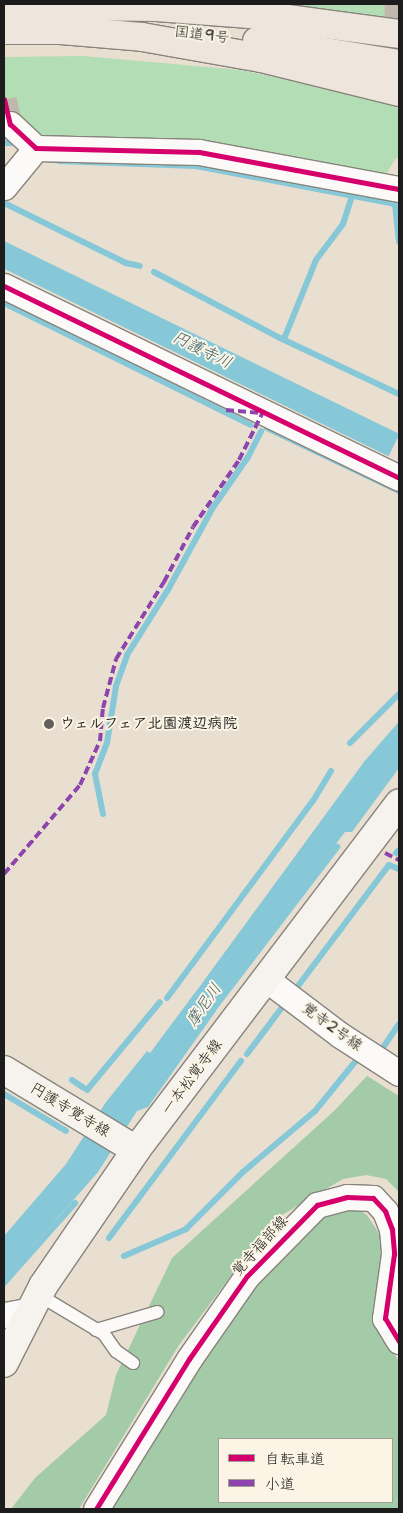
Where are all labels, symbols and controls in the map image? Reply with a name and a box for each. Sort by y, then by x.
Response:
street label: 国道9号 [173,23,231,47]
water label: 円護寺川 [169,327,235,373]
place label: ウェルフェア北園渡辺病院 [60,715,240,733]
marker: ウェルフェア北園渡辺病院 [42,717,56,731]
water label: 摩尼川 [182,980,226,1030]
street label: 覚寺2号線 [298,999,366,1055]
street label: 一本松覚寺線 [158,1036,226,1118]
street label: 円護寺覚寺線 [27,1079,113,1141]
street label: 覚寺福部線 [228,1212,292,1280]
legend [218,1438,393,1503]
text: 自転車道 [265,1449,325,1469]
text: 小道 [265,1474,295,1494]

